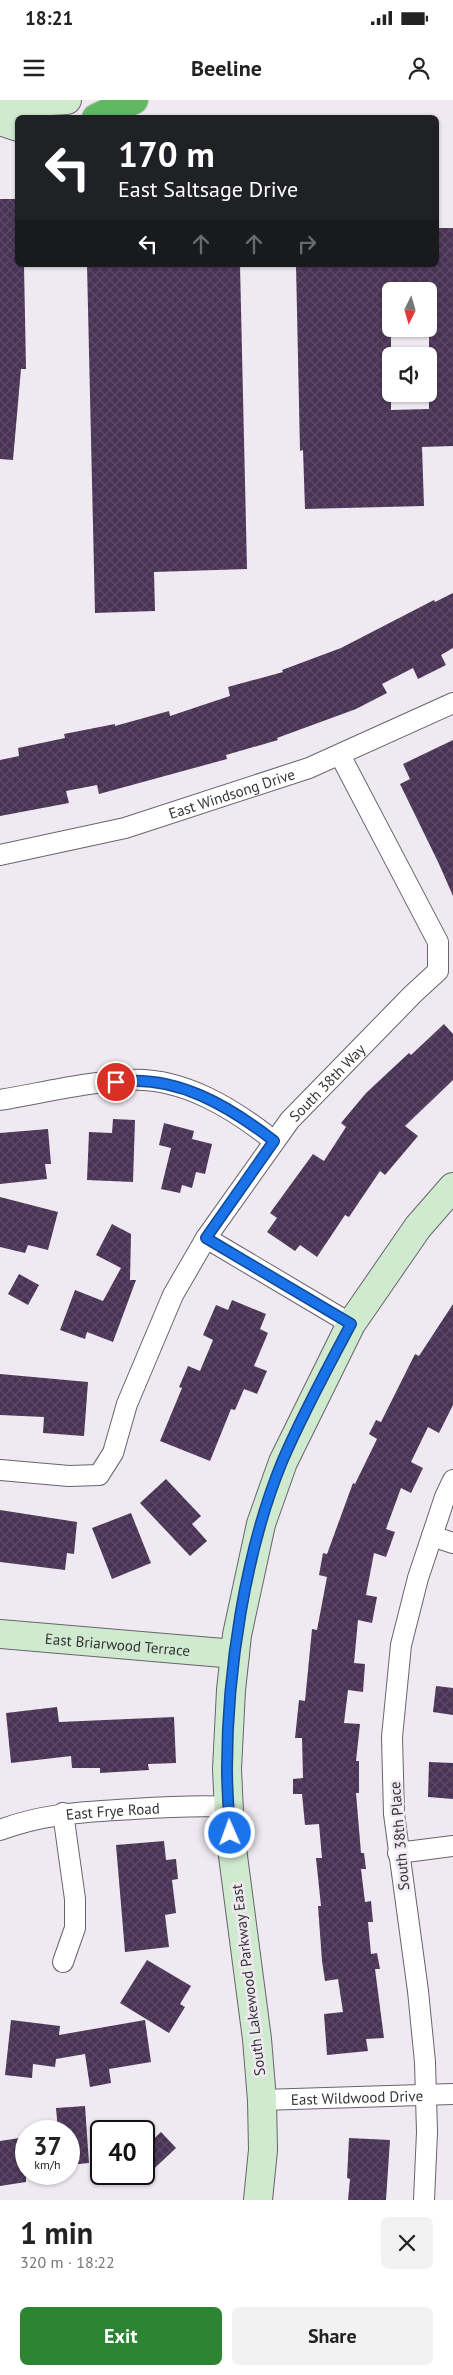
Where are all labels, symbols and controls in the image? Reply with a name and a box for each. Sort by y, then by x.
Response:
text: 18:21 [25,6,73,30]
icon: menu [20,54,48,82]
text: Beeline [191,54,262,82]
icon: person [405,54,433,82]
text: 170 m [118,131,215,177]
icon: left [35,135,100,200]
text: East Saltsage Drive [118,175,298,203]
icon: left [134,230,162,258]
icon: ahead [187,230,215,258]
icon: ahead [240,230,268,258]
icon: right [293,230,321,258]
north arrow [382,282,438,338]
map controls [382,282,437,402]
button: sound [382,347,437,402]
street label: East Windsong Drive [166,764,297,823]
street label: South 38th Way [285,1039,369,1125]
pin [95,1061,137,1103]
icon: arrive [102,1068,130,1096]
street label: East Briarwood Terrace [44,1628,191,1660]
street label: South 38th Place [385,1781,413,1891]
street label: East Frye Road [65,1798,160,1824]
position arrow [203,1806,255,1858]
street label: South Lakewood Parkway East [227,1883,269,2077]
street label: East Wildwood Drive [291,2085,423,2109]
speed limit sign: 40 [90,2120,155,2185]
text: 37 [33,2130,62,2162]
text: km/h [34,2157,61,2172]
text: 1 min [20,2213,93,2252]
button: close [381,2217,433,2269]
text: 320 m · 18:22 [20,2252,115,2272]
button: Exit [20,2307,222,2365]
button: Share [232,2307,433,2365]

